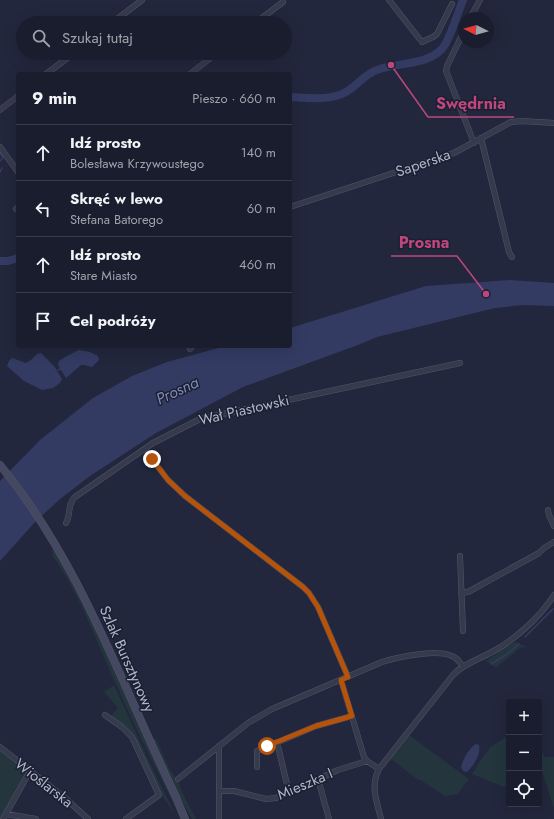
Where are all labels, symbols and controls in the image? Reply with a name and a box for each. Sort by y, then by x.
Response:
north arrow [458,12,494,48]
search box [16,16,292,60]
icon: search [30,27,52,49]
text: Szukaj tutaj [62,27,133,49]
text: 9 min [32,86,77,110]
text: Pieszo · 660 m [192,89,276,108]
callout: Swędrnia [428,89,514,117]
text: Swędrnia [436,92,506,115]
text: Idź prosto [70,132,141,154]
icon: ahead [32,142,54,164]
text: 140 m [241,143,276,162]
street label: Saperska [393,143,453,183]
text: Bolesława Krzywoustego [70,154,204,173]
text: Skręć w lewo [70,188,163,210]
icon: left [32,198,54,220]
text: 60 m [247,199,276,218]
text: Stefana Batorego [70,210,163,229]
callout: Prosna [391,228,457,256]
text: Prosna [399,231,449,254]
text: Idź prosto [70,244,141,266]
icon: ahead [32,254,54,276]
text: 460 m [239,255,276,274]
text: Stare Miasto [70,266,137,285]
icon: arrive [32,310,54,332]
text: Cel podróży [70,310,155,332]
water label: Prosna [152,370,203,410]
street label: Wał Piastowski [197,389,291,431]
route end [143,450,161,468]
street label: Szlak Bursztynowy [94,602,160,716]
map controls [506,699,542,807]
button: + [506,699,542,735]
button: − [506,735,542,771]
route start [258,737,276,755]
street label: Wioślarska [10,753,78,813]
street label: Mieszka I [274,762,336,806]
button: locate [506,771,542,807]

